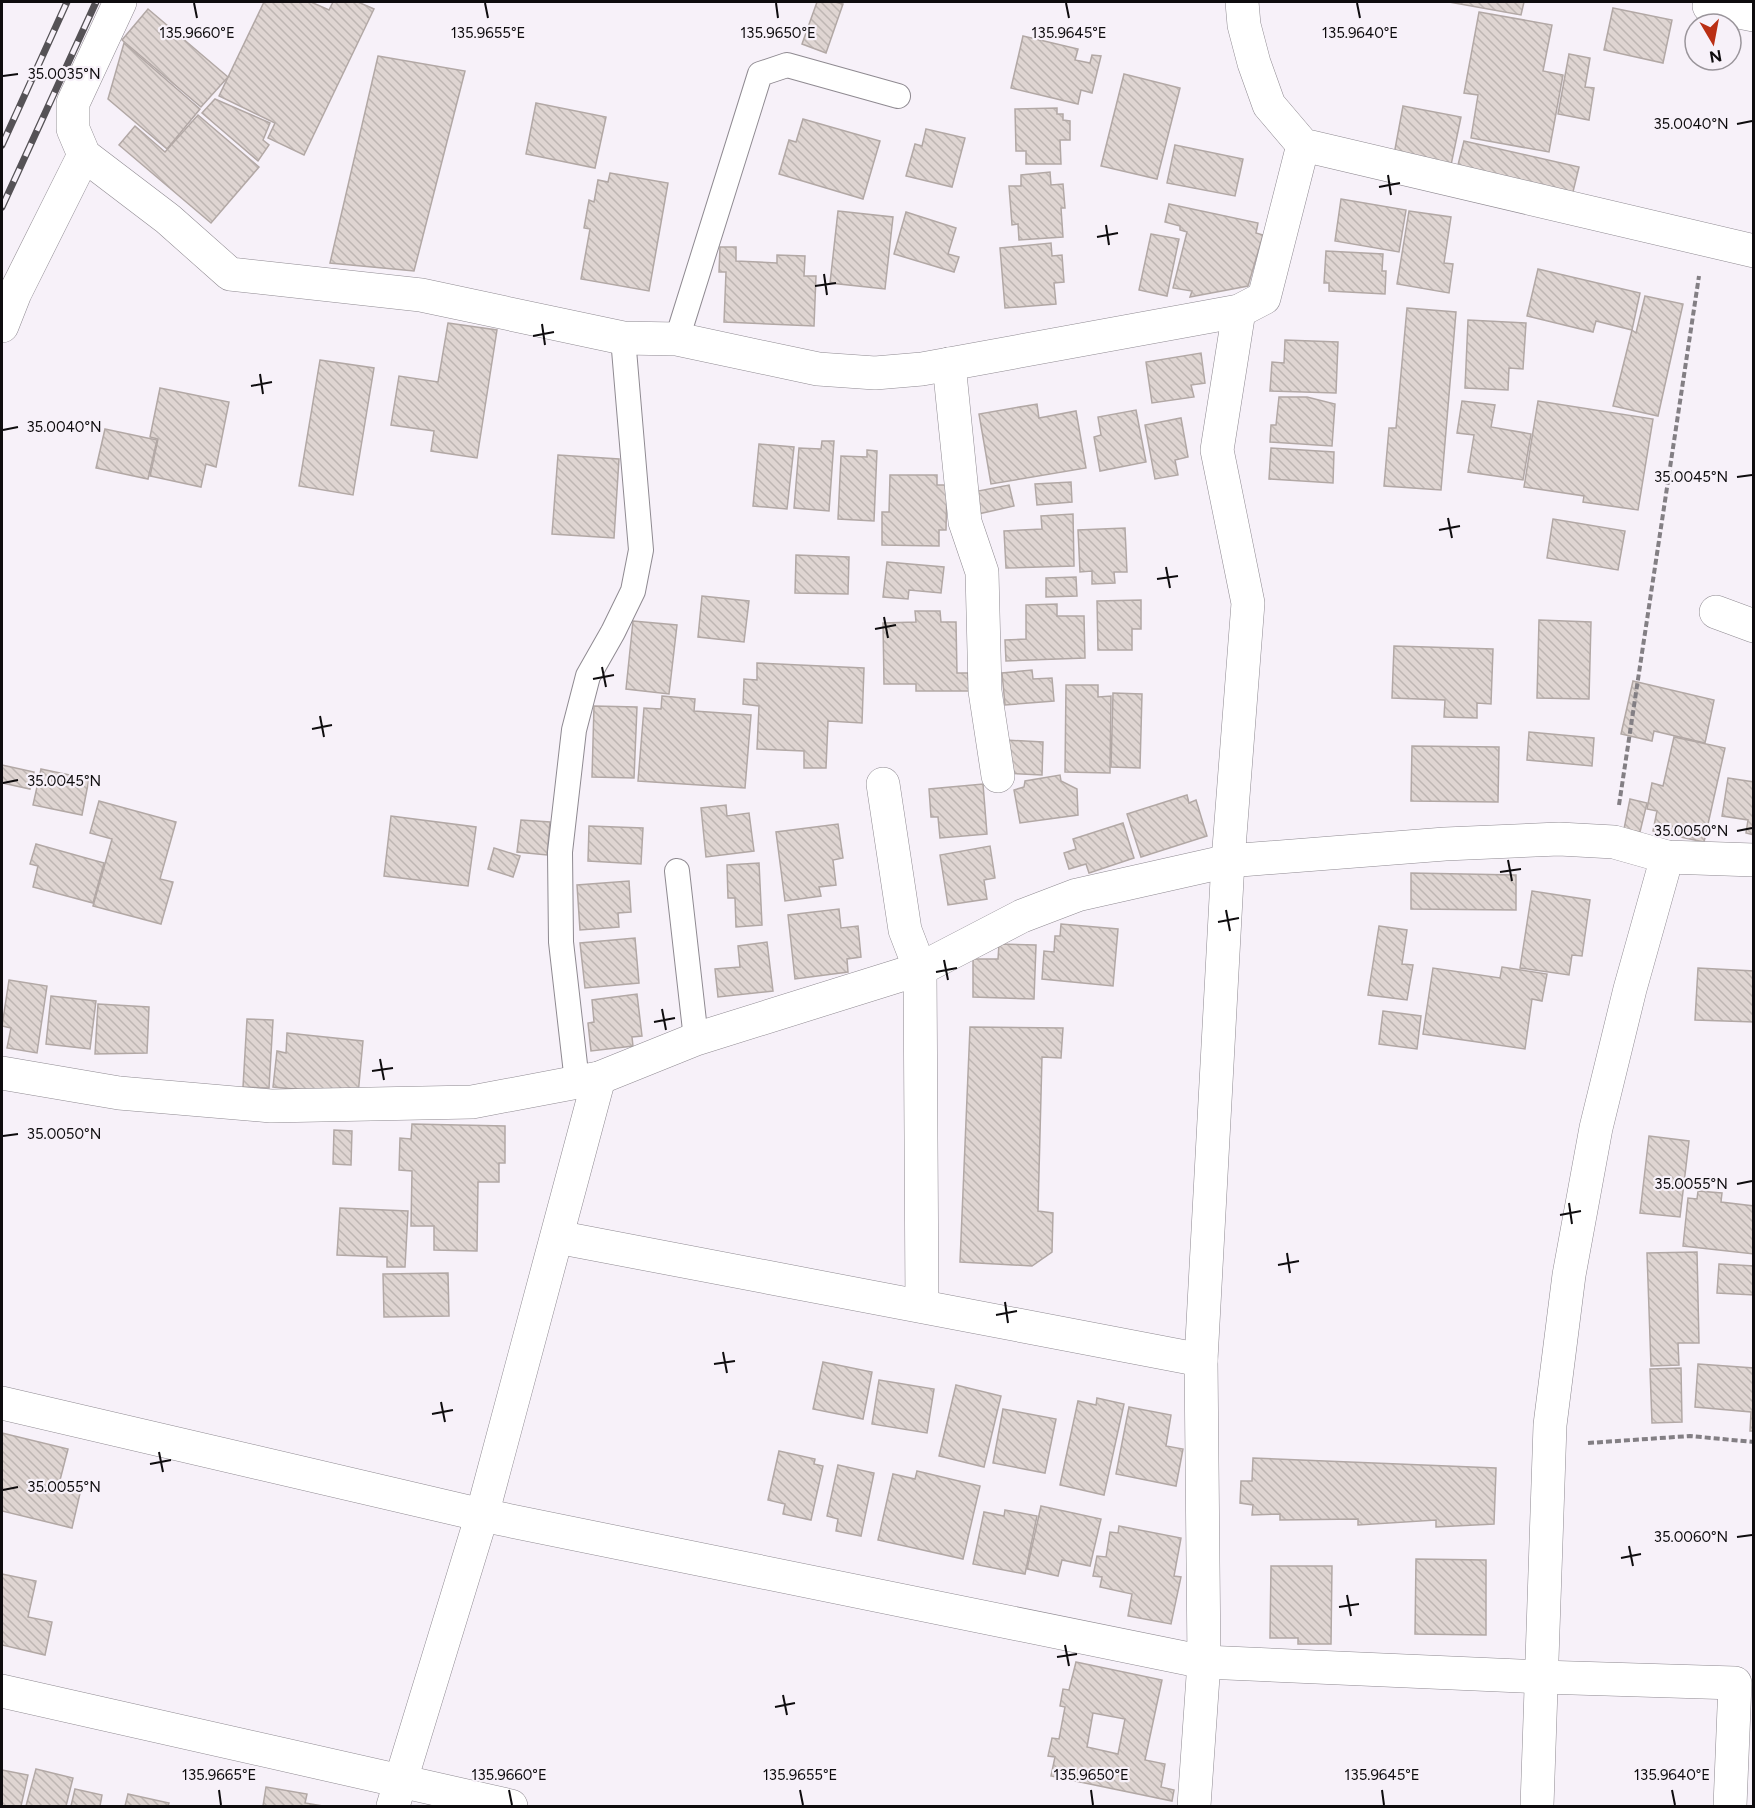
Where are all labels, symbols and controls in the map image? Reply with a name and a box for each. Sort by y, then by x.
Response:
north arrow [1683,12,1743,72]
text: 135.9660°E [159,24,235,42]
text: 135.9655°E [451,24,525,42]
text: 135.9650°E [740,24,816,42]
text: 135.9645°E [1031,24,1107,42]
text: 135.9640°E [1322,24,1398,42]
text: N [1708,46,1723,67]
text: 35.0035°N [27,65,101,83]
text: 35.0040°N [1653,115,1729,133]
text: 35.0040°N [26,418,102,436]
text: 35.0045°N [1654,468,1728,486]
text: 35.0045°N [27,772,101,790]
text: 35.0050°N [1654,822,1728,840]
text: 35.0050°N [27,1125,101,1143]
text: 35.0055°N [1654,1175,1728,1193]
text: 35.0055°N [27,1478,101,1496]
text: 35.0060°N [1654,1528,1728,1546]
text: 135.9665°E [182,1766,256,1784]
text: 135.9660°E [471,1766,547,1784]
text: 135.9655°E [763,1766,837,1784]
text: 135.9650°E [1053,1766,1129,1784]
text: 135.9645°E [1344,1766,1420,1784]
text: 135.9640°E [1634,1766,1710,1784]

